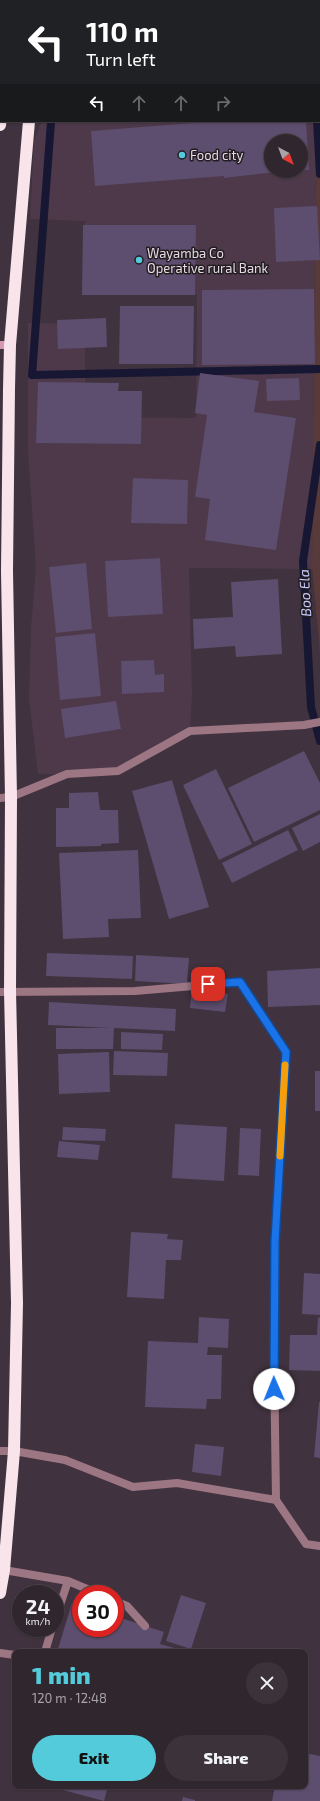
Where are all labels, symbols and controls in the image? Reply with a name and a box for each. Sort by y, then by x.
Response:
text: 110 m [86,14,159,48]
icon: left [20,16,72,68]
text: Turn left [86,48,156,70]
icon: left [86,92,108,114]
icon: ahead [128,92,150,114]
icon: ahead [170,92,192,114]
icon: right [212,92,234,114]
north arrow [264,134,308,178]
map controls [264,134,308,178]
place label: Food city [190,147,243,163]
marker: Food city [177,150,187,160]
place label: Wayamba Co Operative rural Bank [147,245,269,276]
marker: Wayamba Co Operative rural Bank [134,255,144,265]
water label: Boo Ela [295,569,314,617]
pin [191,967,225,1001]
icon: arrive [197,973,219,995]
position arrow [253,1368,295,1410]
speed limit sign: 30 [72,1585,124,1637]
text: 24 [26,1594,50,1618]
text: km/h [26,1615,50,1627]
text: 1 min [32,1660,91,1689]
button: close [246,1662,288,1704]
text: 120 m · 12:48 [32,1690,107,1706]
button: Exit [32,1735,156,1781]
button: Share [164,1735,288,1781]

